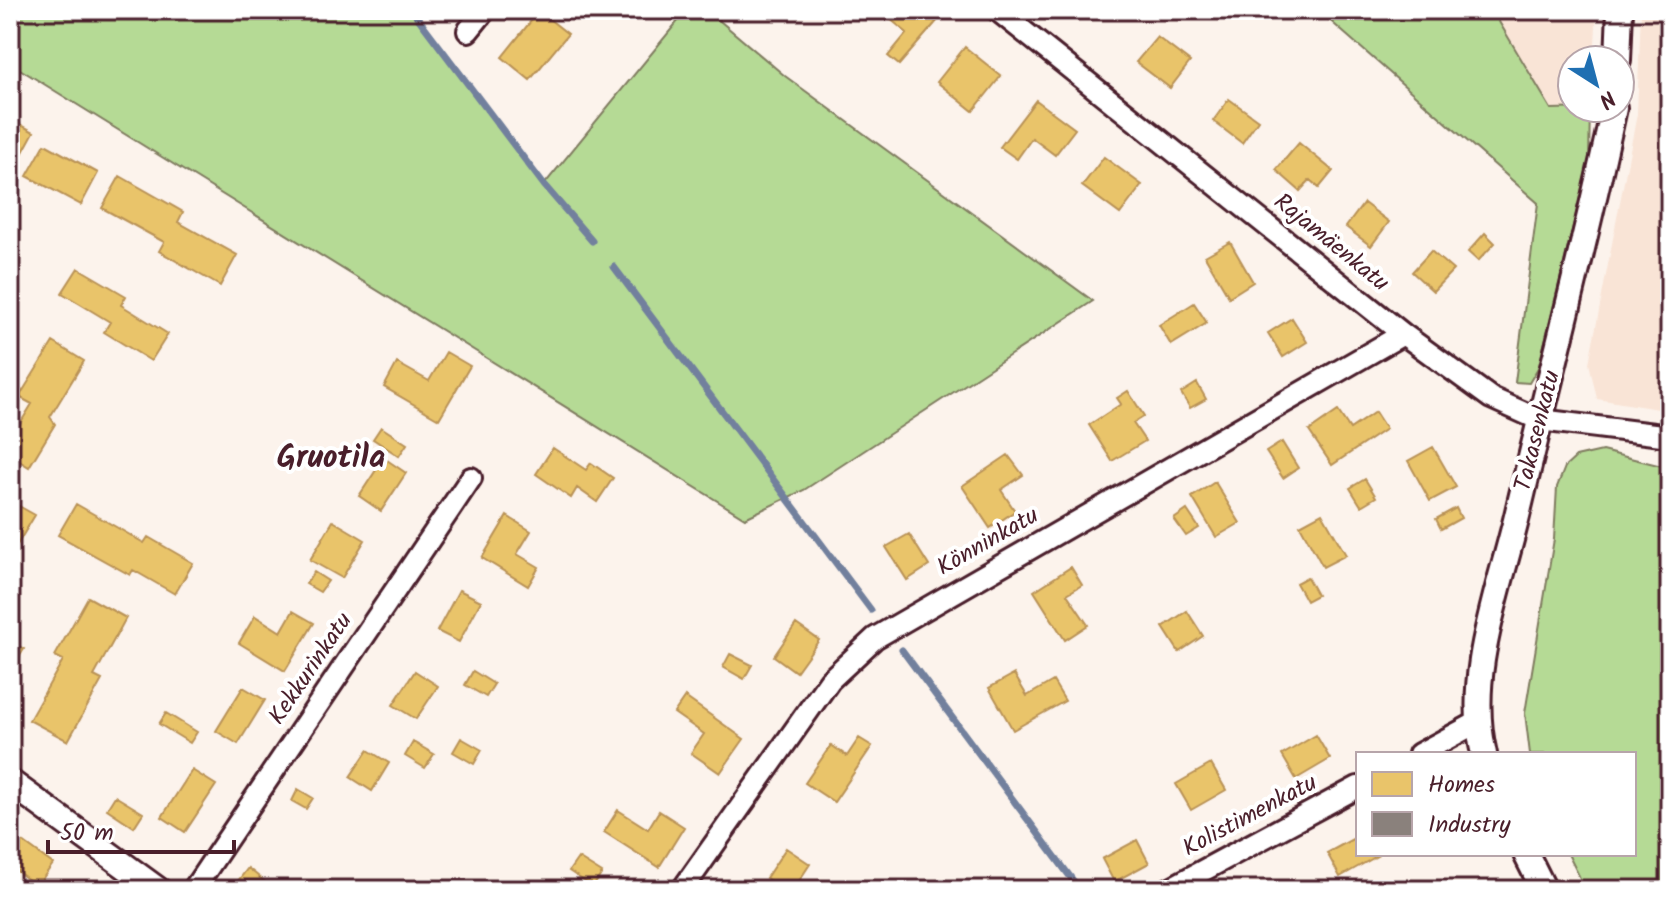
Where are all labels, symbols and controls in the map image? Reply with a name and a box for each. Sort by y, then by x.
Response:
north arrow [1556,44,1636,124]
text: N [1590,80,1622,116]
street label: Rajamäenkatu [1264,184,1398,302]
street label: Takasenkatu [1504,366,1572,496]
district label: Gruotila [277,433,385,484]
street label: Könninkatu [930,497,1047,587]
street label: Kekkurinkatu [259,604,363,733]
legend [1356,752,1636,856]
street label: Kolistimenkatu [1176,764,1325,868]
text: Homes [1428,766,1495,805]
scale bar [48,804,234,854]
text: Industry [1428,806,1511,845]
text: 50 m [60,814,114,853]

